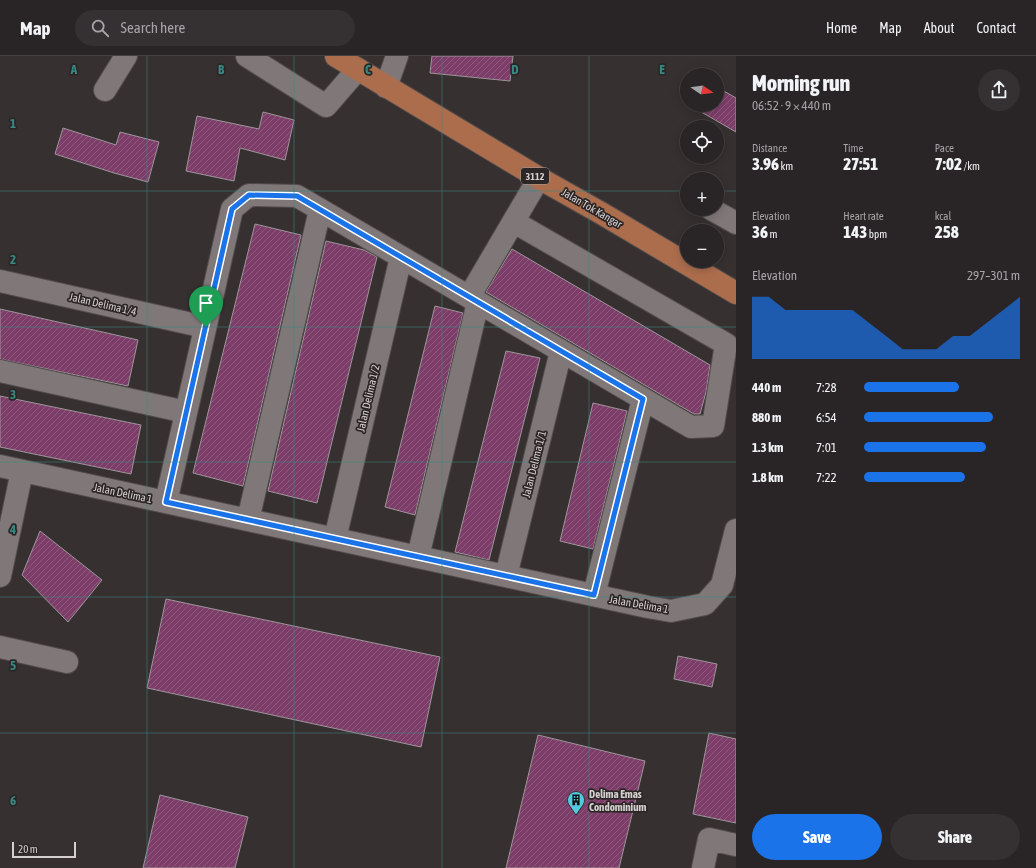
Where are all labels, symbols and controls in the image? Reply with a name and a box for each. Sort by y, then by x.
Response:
search box [75,10,355,46]
text: Map [20,17,51,39]
icon: search [89,17,111,39]
text: Search here [121,19,185,36]
text: Home [826,20,857,36]
text: Map [879,20,902,36]
text: About [924,20,955,36]
text: Contact [977,20,1016,36]
text: A [70,62,78,77]
text: B [218,62,225,77]
text: C [365,62,371,77]
text: D [511,62,519,77]
text: E [659,62,665,77]
north arrow [680,68,724,112]
map controls [680,68,724,268]
button: share [978,69,1020,111]
text: Morning run [752,70,850,96]
text: 06:52 · 9 × 440 m [752,98,831,113]
text: 1 [10,116,16,131]
button: locate [680,120,724,164]
text: Distance [752,142,787,154]
text: Time [843,142,863,154]
text: Pace [935,142,954,154]
text: 3.96 [752,154,779,174]
text: 27:51 [843,154,878,174]
text: 7:02 [935,154,962,174]
text: km [779,160,793,172]
text: /km [962,160,980,172]
road number: 3112 [521,168,549,184]
button: + [680,172,724,216]
street label: Jalan Tok Kangar [560,186,625,230]
text: Elevation [752,210,790,222]
text: Heart rate [843,210,884,222]
text: kcal [935,210,951,222]
text: 36 [752,222,768,242]
text: 143 [843,222,867,242]
text: 258 [935,222,959,242]
button: − [680,224,724,268]
text: m [768,228,777,240]
text: bpm [867,228,887,240]
text: 2 [10,252,16,267]
text: Elevation [752,268,797,283]
text: 297–301 m [967,268,1020,283]
pin [189,286,223,327]
street label: Jalan Delima 1/4 [68,290,138,318]
icon: arrive [195,292,217,314]
street label: Jalan Delima 1/2 [354,363,382,433]
text: 440 m [752,380,781,395]
text: 7:28 [816,380,837,395]
text: 3 [10,387,16,402]
text: 880 m [752,410,781,425]
text: 6:54 [816,410,837,425]
street label: Jalan Delima 1/1 [520,429,548,499]
text: 1.3 km [752,440,783,455]
text: 7:01 [816,440,837,455]
text: 1.8 km [752,470,783,485]
text: 7:22 [816,470,837,485]
street label: Jalan Delima 1 [92,481,154,505]
text: 4 [9,522,16,537]
street label: Jalan Delima 1 [608,593,670,615]
text: 5 [10,658,16,673]
place label: Delima Emas Condominium [589,788,646,813]
building icon: Delima Emas Condominium [566,790,586,815]
text: 6 [10,793,16,808]
button: Save [752,814,882,860]
button: Share [890,814,1020,860]
scale bar [12,840,76,859]
text: 20 m [18,843,38,855]

